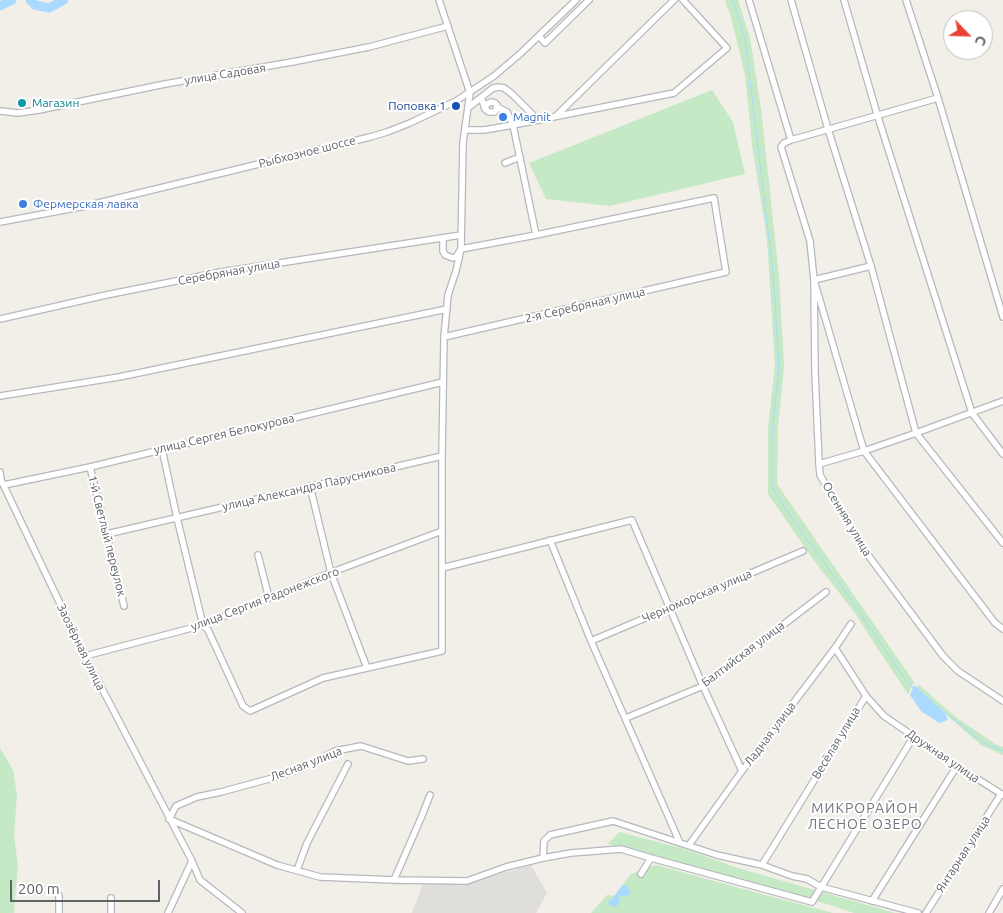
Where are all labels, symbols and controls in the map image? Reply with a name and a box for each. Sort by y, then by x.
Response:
north arrow [943,10,993,60]
text: С [972,33,990,48]
street label: улица Садовая [183,60,267,88]
place label: Магазин [32,96,79,110]
marker: Магазин [16,97,28,109]
place label: Поповка 1 [388,99,446,113]
marker: Поповка 1 [450,100,462,112]
place label: Magnit [513,110,551,124]
marker: Magnit [497,111,509,123]
street label: Рыбхозное шоссе [257,133,357,171]
place label: Фермерская лавка [33,197,139,211]
marker: Фермерская лавка [17,198,29,210]
street label: Серебряная улица [177,256,281,288]
street label: 2-я Серебряная улица [524,284,646,326]
street label: улица Сергея Белокурова [152,411,296,457]
street label: улица Александра Парусникова [221,460,397,514]
street label: 1-й Светлый переулок [85,474,129,598]
street label: Осенняя улица [819,479,875,559]
street label: улица Сергия Радонежского [189,564,341,634]
street label: Черноморская улица [640,566,754,626]
street label: Заозёрная улица [54,601,108,693]
street label: Балтийская улица [699,618,787,690]
street label: Ладная улица [741,699,799,769]
street label: Весёлая улица [809,704,863,782]
street label: Дружная улица [904,726,982,786]
street label: Лесная улица [268,744,344,784]
district label: МИКРОРАЙОН ЛЕСНОЕ ОЗЕРО [806,800,924,832]
street label: Янтарная улица [933,813,993,895]
scale bar [12,870,162,902]
text: 200 m [18,880,60,897]

